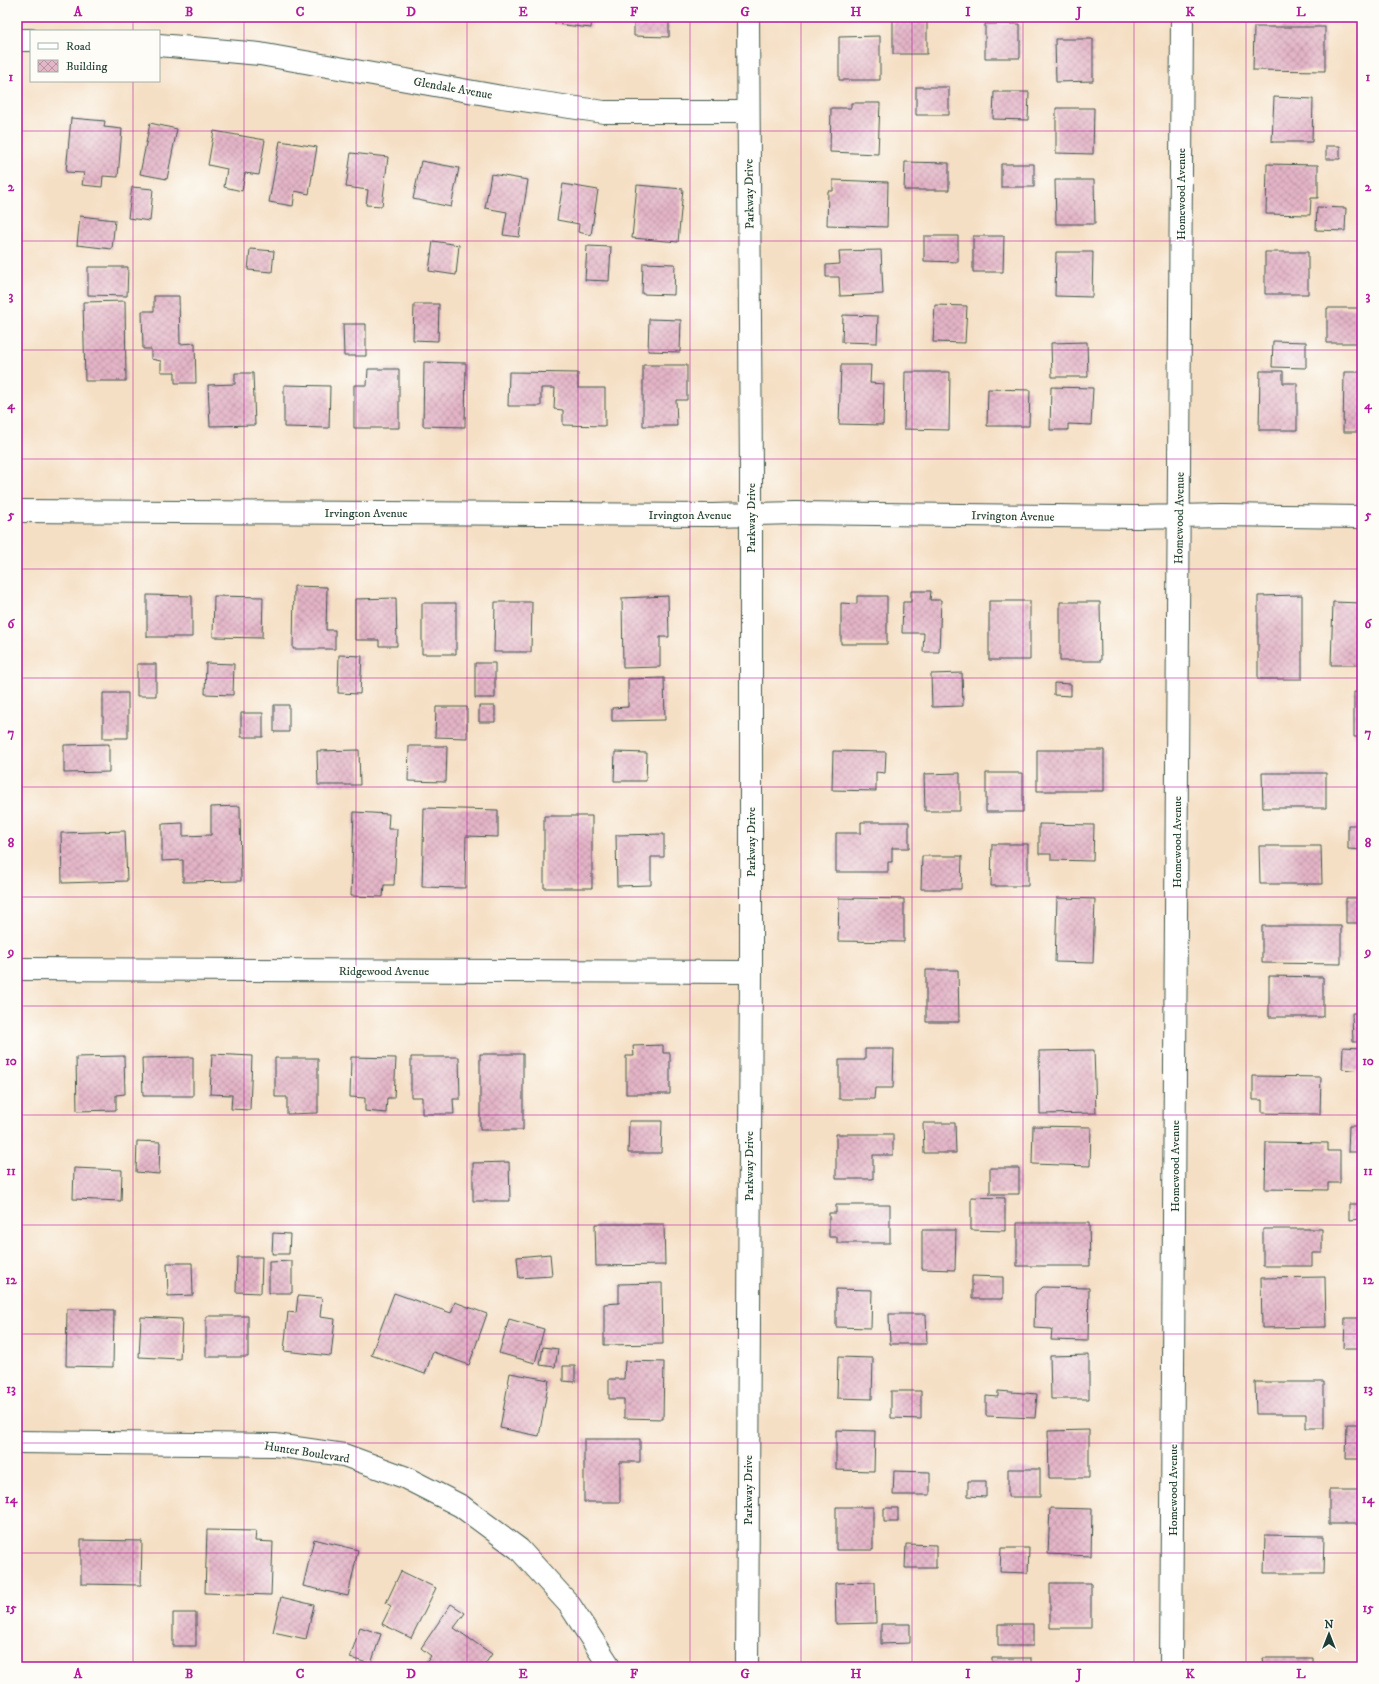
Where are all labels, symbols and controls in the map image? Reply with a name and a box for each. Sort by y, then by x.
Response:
text: A [73,4,83,20]
text: B [185,4,193,20]
text: C [296,4,305,20]
text: D [406,4,416,20]
text: E [518,4,528,20]
text: F [630,4,639,20]
text: G [740,4,750,20]
text: H [851,4,862,20]
text: I [965,4,971,20]
text: J [1074,4,1082,21]
text: K [1185,4,1195,20]
text: L [1296,4,1306,20]
legend [30,30,160,82]
text: Road [66,39,91,54]
text: Building [66,59,107,74]
text: 1 [9,69,14,85]
text: 1 [1366,69,1371,85]
street label: Glendale Avenue [412,74,494,103]
street label: Homewood Avenue [1174,148,1189,240]
street label: Parkway Drive [741,159,758,229]
text: 2 [8,179,15,195]
text: 2 [1365,179,1372,195]
text: 3 [9,288,14,304]
text: 3 [1366,288,1371,304]
text: 4 [6,397,15,414]
text: 4 [1363,397,1372,414]
street label: Homewood Avenue [1171,472,1188,564]
street label: Parkway Drive [744,483,759,553]
street label: Irvington Avenue [324,506,408,521]
text: 5 [7,507,15,523]
text: 5 [1364,507,1372,523]
street label: Irvington Avenue [648,508,732,523]
street label: Irvington Avenue [971,508,1055,525]
text: 6 [8,616,16,632]
text: 6 [1365,616,1373,632]
text: 7 [8,725,15,741]
text: 7 [1365,725,1372,741]
street label: Homewood Avenue [1170,796,1185,888]
street label: Parkway Drive [744,807,759,877]
text: 8 [8,835,15,851]
text: 8 [1365,835,1372,851]
text: 9 [7,944,14,960]
text: 9 [1364,944,1371,960]
street label: Ridgewood Avenue [339,964,429,979]
text: 10 [5,1053,17,1069]
text: 10 [1362,1053,1374,1069]
street label: Homewood Avenue [1168,1120,1183,1212]
street label: Parkway Drive [742,1131,757,1201]
text: 11 [6,1163,16,1179]
text: 11 [1363,1163,1373,1179]
text: 12 [5,1272,17,1288]
text: 12 [1362,1272,1374,1288]
text: 13 [6,1381,16,1397]
text: 13 [1363,1381,1373,1397]
street label: Hunter Boulevard [263,1438,351,1467]
street label: Homewood Avenue [1166,1444,1181,1536]
street label: Parkway Drive [741,1455,756,1525]
text: 14 [5,1491,18,1508]
text: 14 [1362,1491,1375,1508]
text: 15 [5,1600,17,1616]
text: 15 [1362,1600,1374,1616]
north arrow [1309,1614,1349,1654]
text: N [1324,1618,1334,1632]
text: A [73,1666,83,1682]
text: B [185,1666,193,1682]
text: C [296,1666,305,1682]
text: D [406,1666,416,1682]
text: E [518,1666,528,1682]
text: F [630,1666,639,1682]
text: G [740,1666,750,1682]
text: H [851,1666,862,1682]
text: I [965,1666,971,1682]
text: J [1074,1666,1082,1683]
text: K [1185,1666,1195,1682]
text: L [1296,1666,1306,1682]

